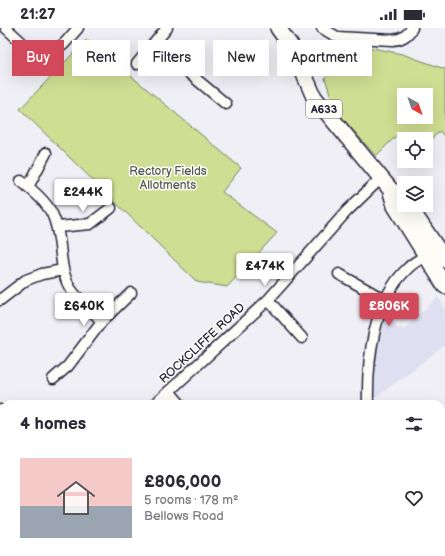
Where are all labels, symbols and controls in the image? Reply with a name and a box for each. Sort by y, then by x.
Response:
text: 21:27 [20,5,55,24]
chip: Buy [12,40,64,76]
chip: Rent [72,40,130,76]
chip: Filters [138,40,205,76]
chip: New [213,40,269,76]
chip: Apartment [277,40,372,76]
north arrow [397,88,433,124]
map controls [397,88,433,212]
road number: A633 [306,100,342,118]
button: locate [397,132,433,168]
park label: Rectory Fields Allotments [129,164,207,193]
button: layers [397,176,433,212]
pin: £244K [55,179,111,213]
text: £244K [63,184,103,200]
pin: £474K [237,253,293,287]
text: £474K [245,258,285,274]
pin: £640K [56,293,112,327]
pin: £806K [361,293,417,327]
text: £640K [64,298,104,314]
text: £806K [369,298,409,314]
street label: ROCKCLIFFE ROAD [157,300,248,387]
icon: filters [403,413,425,435]
text: 4 homes [20,414,86,434]
text: £806,000 [144,472,221,492]
icon: home [52,474,100,522]
icon: heart [403,487,425,509]
text: 5 rooms · 178 m² [144,492,239,508]
text: Bellows Road [144,508,224,524]

